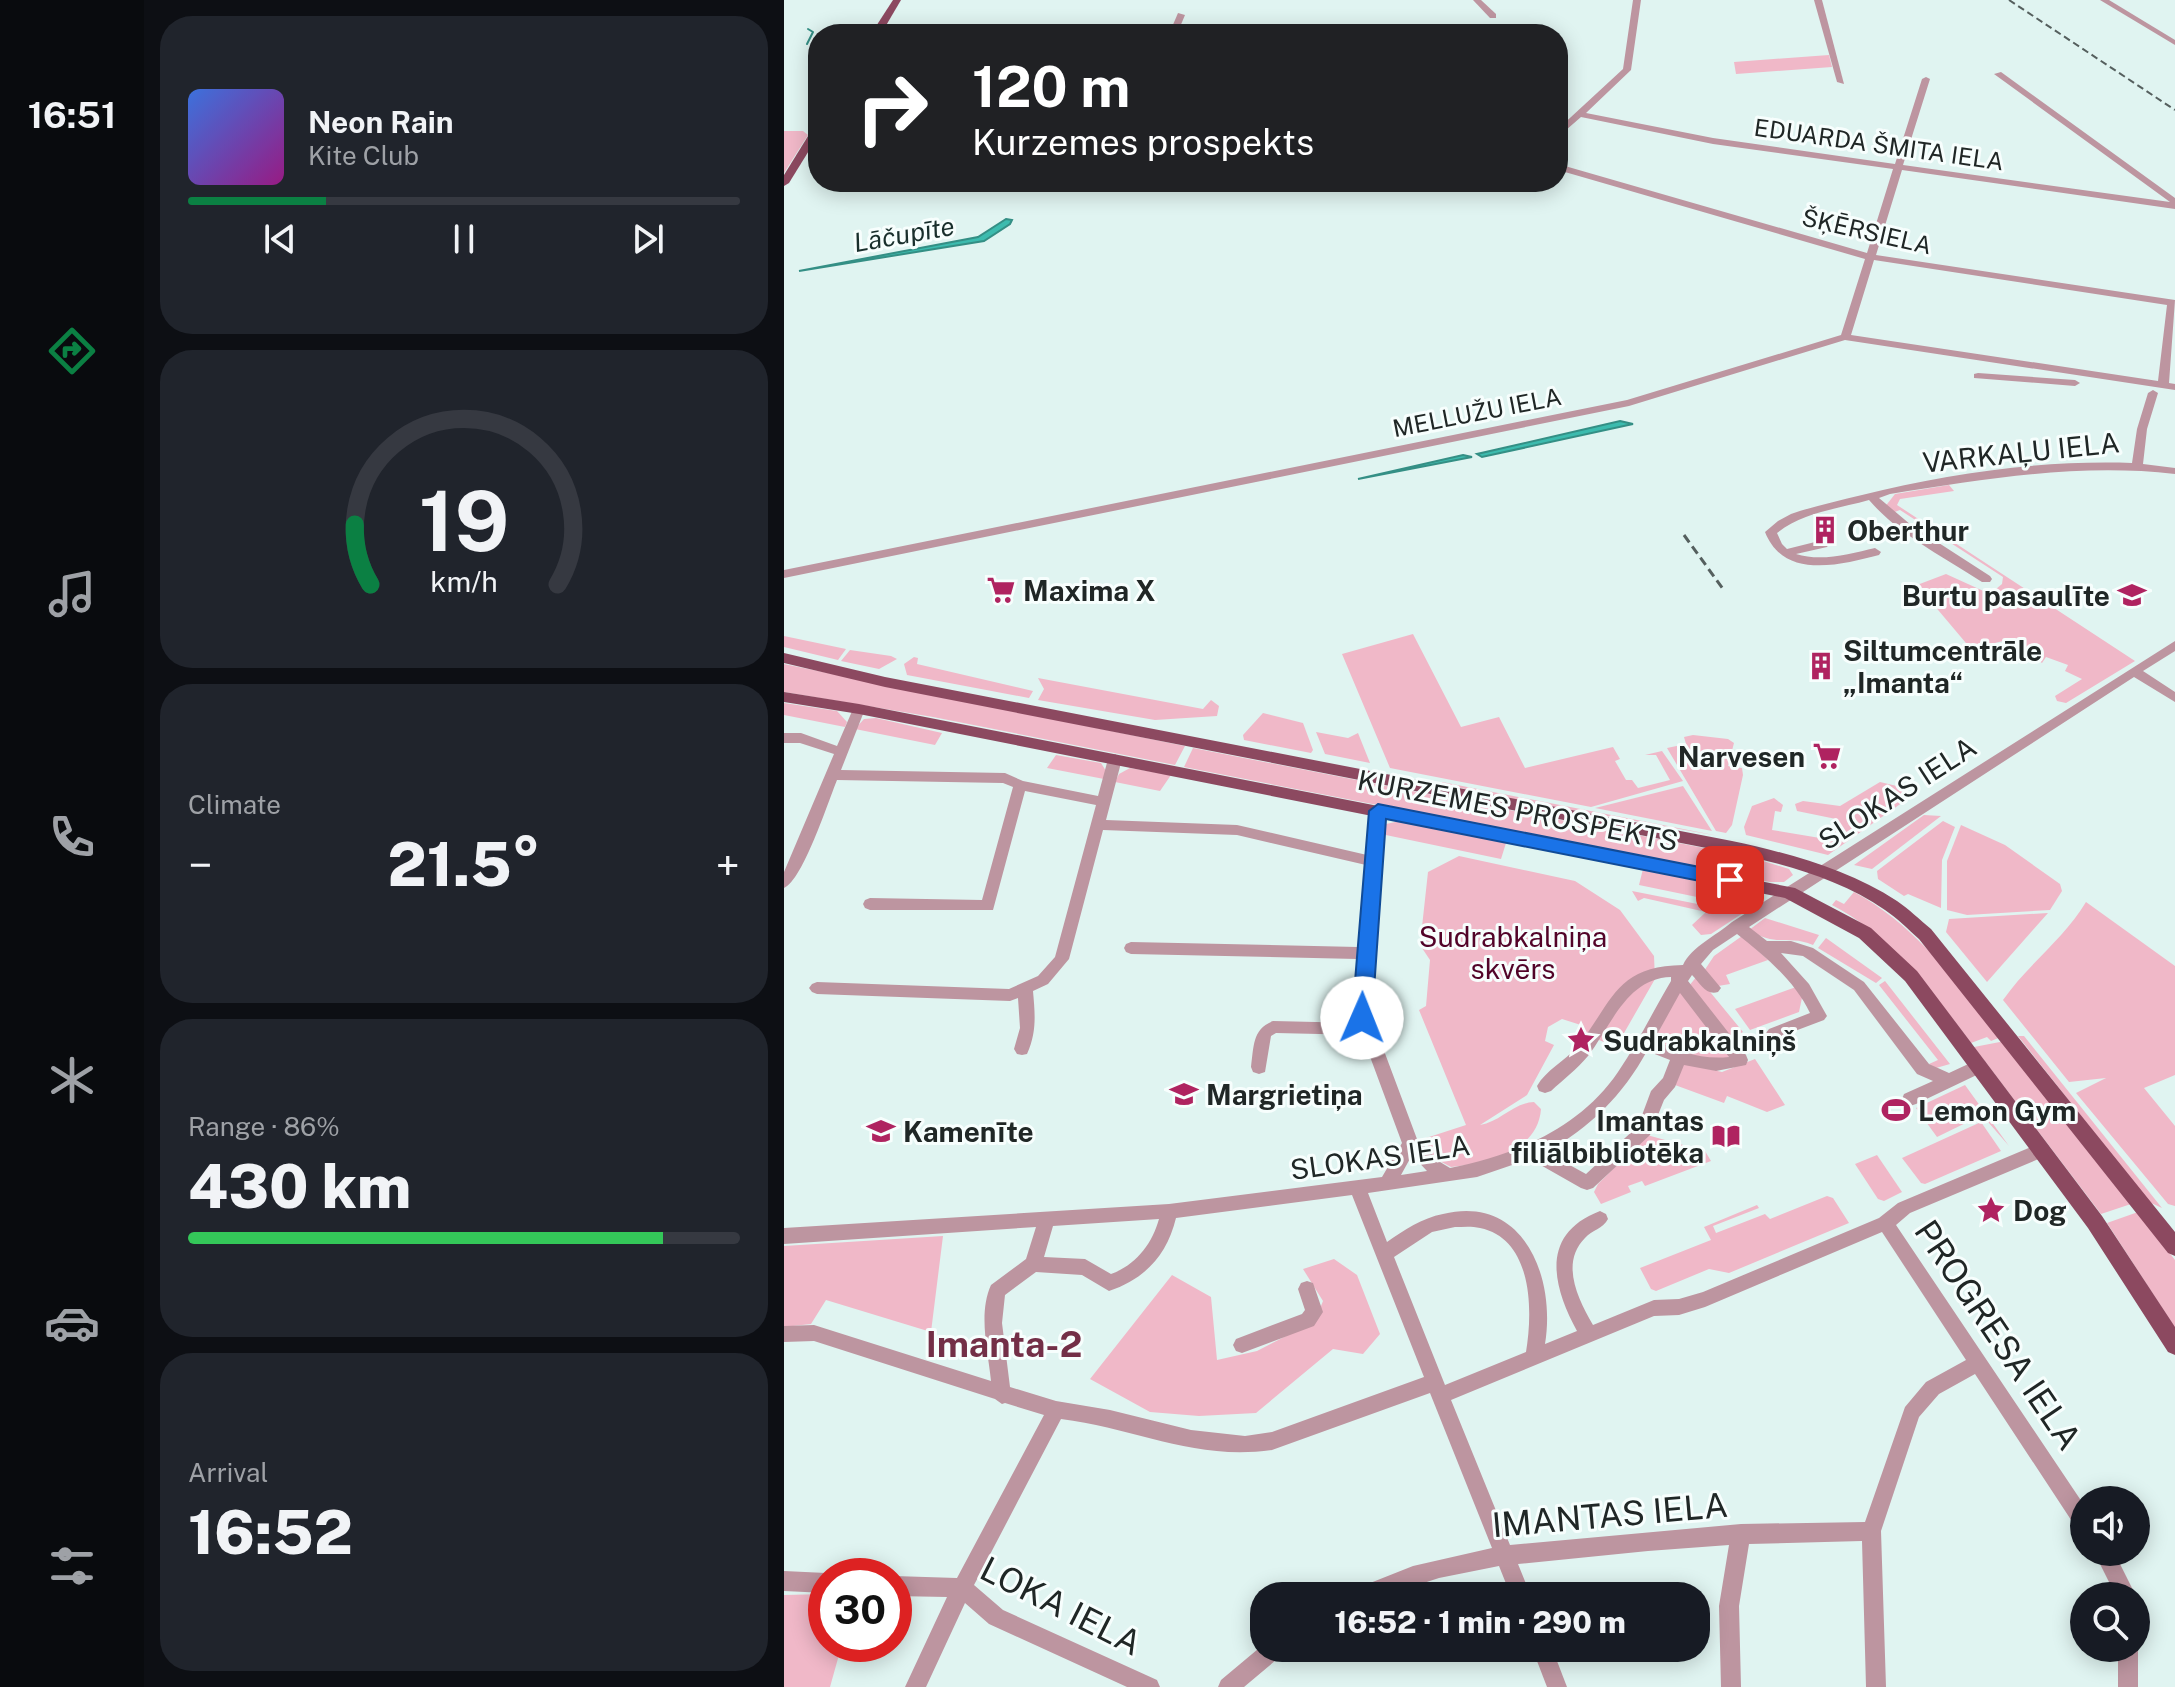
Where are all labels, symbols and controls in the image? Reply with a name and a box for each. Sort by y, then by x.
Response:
text: 120 m [972,54,1130,120]
icon: right [840,56,944,160]
text: 16:51 [28,94,116,136]
text: Neon Rain [308,104,454,140]
street label: EDUARDA ŠMITA IELA [1752,113,2006,175]
text: Kurzemes prospekts [972,121,1314,163]
text: Kite Club [308,140,419,171]
street label: ŠĶĒRSIELA [1799,202,1935,260]
water label: Lāčupīte [851,210,957,258]
icon: previous [258,217,302,261]
icon: pause [442,217,486,261]
icon: next [626,217,670,261]
icon: directions [44,323,100,379]
street label: MELLUŽU IELA [1390,382,1564,442]
street label: VARKAĻU IELA [1921,425,2121,479]
text: 19 [419,472,509,570]
place label: Oberthur [1847,514,1969,547]
building icon: Oberthur [1810,515,1840,545]
text: km/h [430,565,498,598]
icon: music [44,566,100,622]
place label: Maxima X [1023,574,1156,607]
supermarket icon: Maxima X [986,575,1016,605]
place label: Burtu pasaulīte [1902,579,2110,612]
school or university icon: Burtu pasaulīte [2117,580,2147,610]
place label: Siltumcentrāle „Imanta“ [1843,634,2042,699]
building icon: Siltumcentrāle „Imanta“ [1806,651,1836,681]
street label: SLOKAS IELA [1812,730,1982,856]
place label: Narvesen [1678,740,1805,773]
supermarket icon: Narvesen [1812,741,1842,771]
street label: KURZEMES PROSPEKTS [1355,763,1681,857]
text: Climate [188,789,281,820]
icon: phone [44,809,100,865]
text: 21.5° [388,829,541,900]
text: − [188,839,212,891]
text: + [716,839,740,891]
pin [1696,846,1764,914]
icon: arrive [1708,858,1752,902]
park label: Sudrabkalniņa skvērs [1419,920,1607,985]
position arrow [1320,976,1404,1060]
place label: Sudrabkalniņš [1603,1024,1796,1057]
place icon: Sudrabkalniņš [1566,1025,1596,1055]
icon: climate [44,1052,100,1108]
place label: Margrietiņa [1206,1078,1363,1111]
school or university icon: Margrietiņa [1169,1079,1199,1109]
place label: Lemon Gym [1918,1094,2076,1127]
sports icon: Lemon Gym [1881,1095,1911,1125]
place label: Imantas filiālbibliotēka [1511,1104,1704,1169]
text: Range · 86% [188,1111,340,1142]
place label: Kamenīte [903,1115,1034,1148]
school or university icon: Kamenīte [866,1116,896,1146]
library icon: Imantas filiālbibliotēka [1711,1121,1741,1151]
street label: SLOKAS IELA [1288,1128,1472,1186]
text: 430 km [188,1151,411,1222]
place label: Dog [2013,1194,2067,1227]
place icon: Dog [1976,1195,2006,1225]
street label: PROGRESA IELA [1906,1213,2090,1457]
icon: car [44,1295,100,1351]
district label: Imanta-2 [926,1323,1082,1365]
text: Arrival [188,1457,268,1488]
street label: IMANTAS IELA [1490,1485,1730,1545]
map controls [2070,1486,2150,1662]
button: sound [2070,1486,2150,1566]
text: 16:52 [188,1497,353,1568]
icon: filters [44,1538,100,1594]
street label: LOKA IELA [974,1548,1148,1664]
speed limit sign: 30 [808,1558,912,1662]
button: search [2070,1582,2150,1662]
text: 16:52 · 1 min · 290 m [1334,1604,1626,1640]

